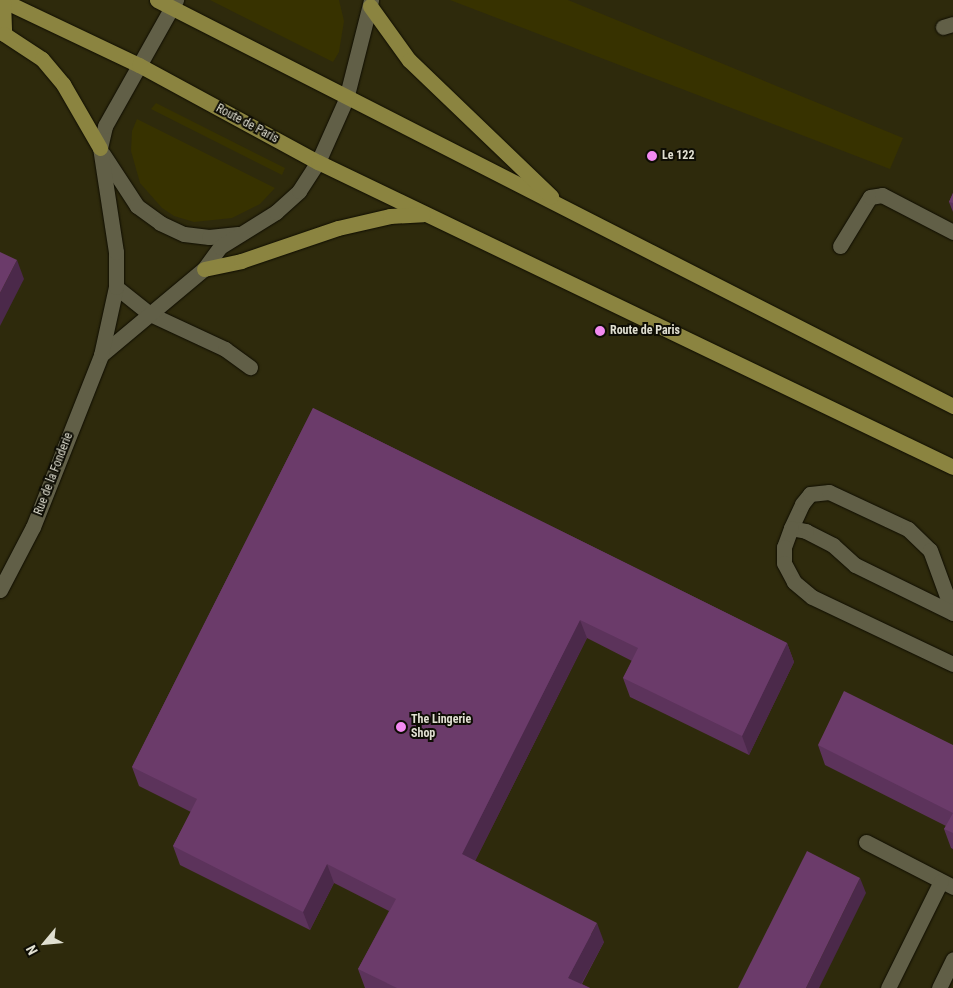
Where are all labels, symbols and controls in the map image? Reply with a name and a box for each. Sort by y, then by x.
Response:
street label: Route de Paris [213,102,281,146]
place label: Le 122 [662,149,694,163]
marker: Le 122 [646,150,658,162]
place label: Route de Paris [610,324,680,338]
marker: Route de Paris [594,325,606,337]
street label: Rue de la Fonderie [32,431,76,517]
place label: The Lingerie Shop [411,713,471,741]
marker: The Lingerie Shop [395,721,407,733]
north arrow [20,918,70,968]
text: N [23,943,41,958]

